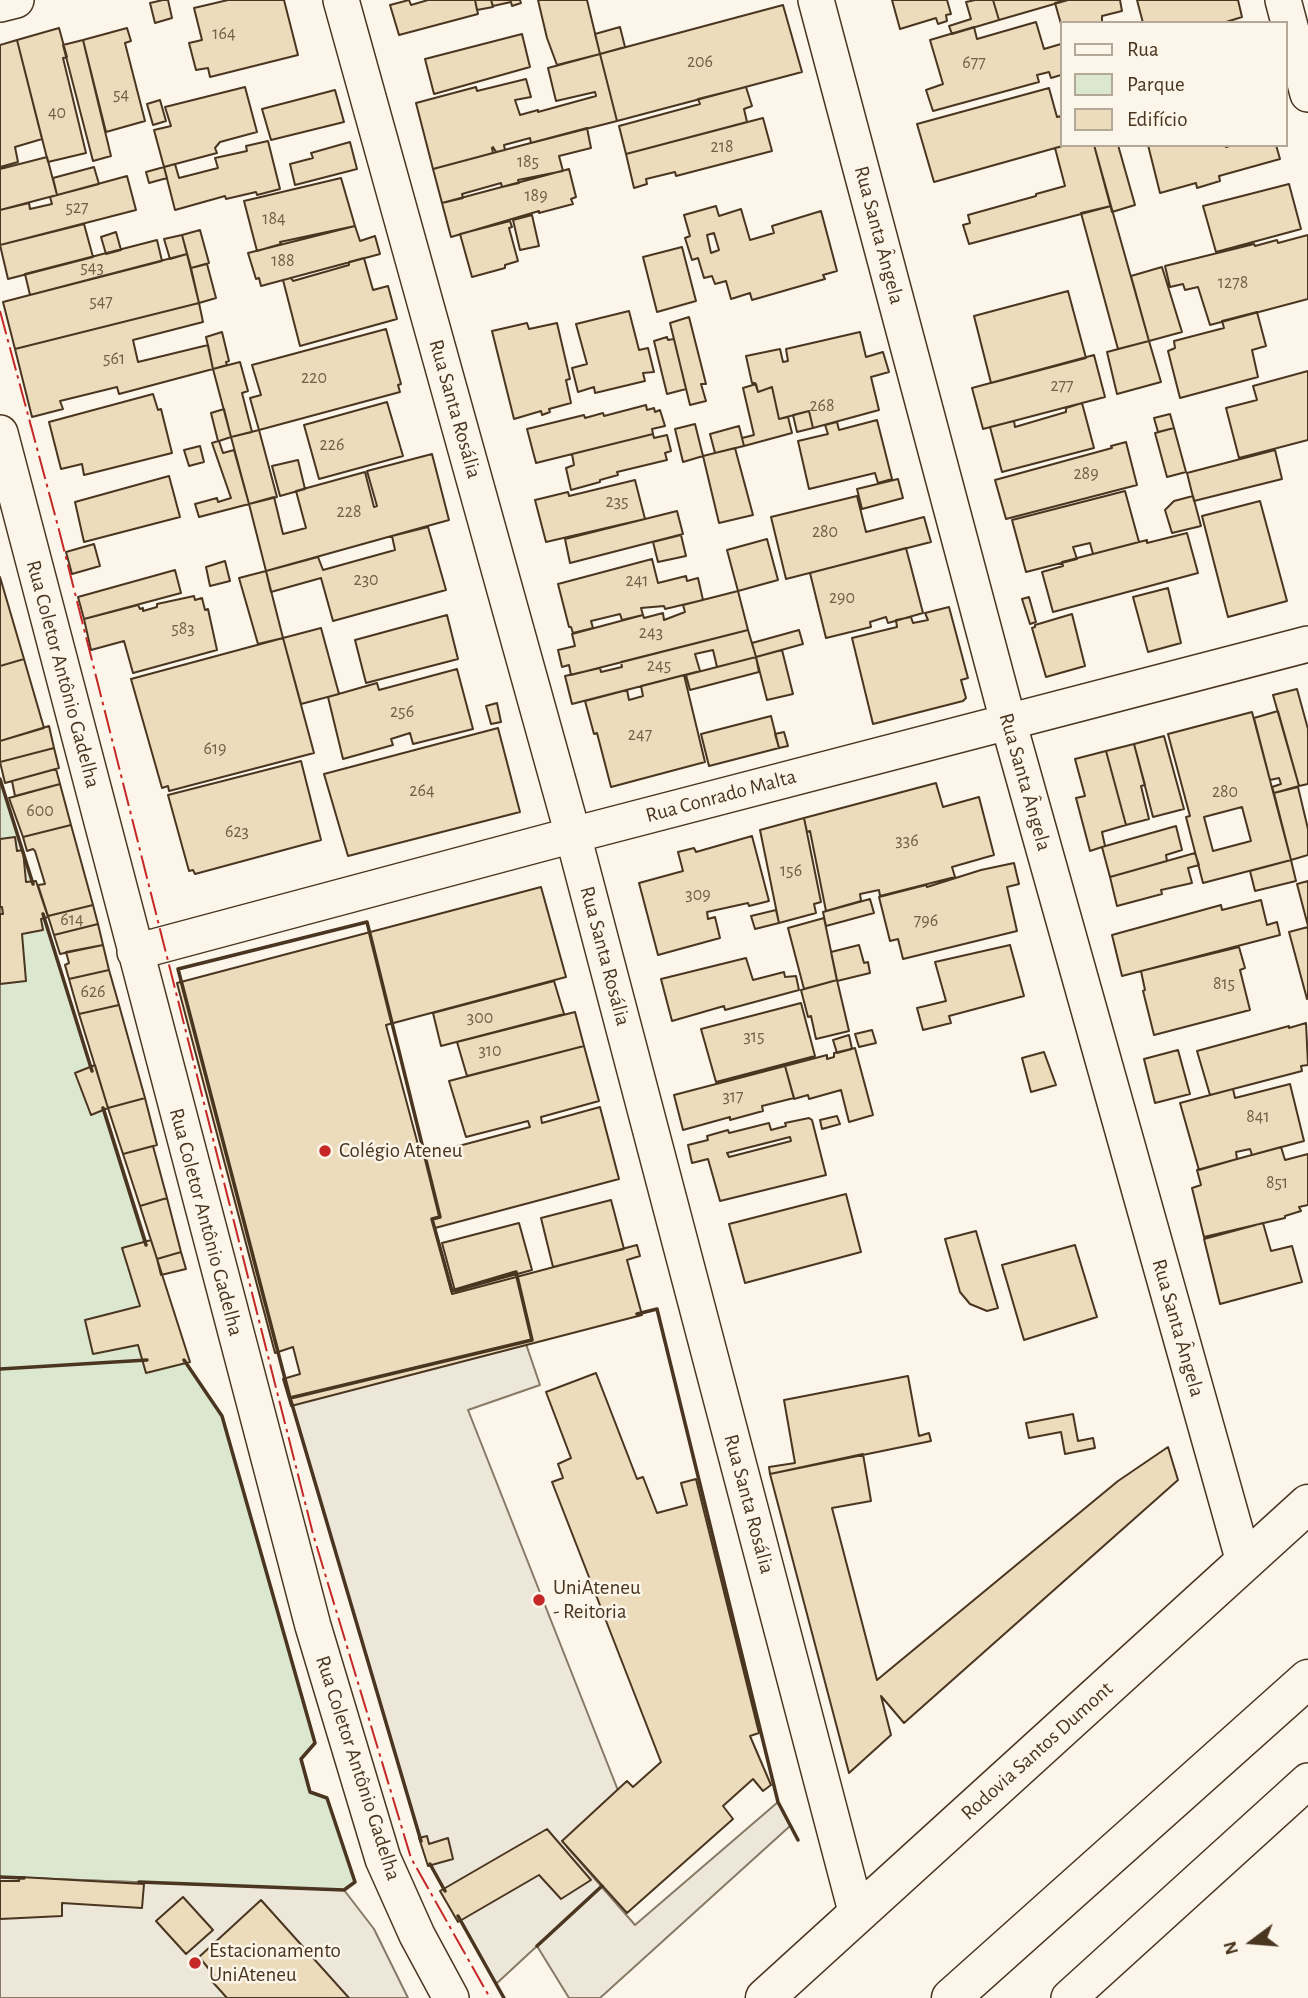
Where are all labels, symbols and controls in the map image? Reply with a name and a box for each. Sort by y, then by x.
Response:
legend [1060,21,1287,147]
house number: 164 [212,23,236,45]
text: Rua [1127,39,1159,60]
house number: 206 [687,51,713,73]
house number: 677 [962,52,986,74]
text: Parque [1127,74,1185,95]
house number: 54 [113,84,129,106]
house number: 40 [48,102,66,124]
text: Edifício [1127,109,1187,130]
house number: 218 [711,136,733,158]
house number: 185 [517,151,539,173]
street label: Rua Santa Ângela [848,163,910,307]
house number: 189 [524,185,548,207]
house number: 527 [65,197,89,219]
house number: 184 [262,208,286,230]
house number: 188 [271,250,295,272]
house number: 543 [80,257,104,279]
house number: 1278 [1218,272,1248,294]
house number: 547 [89,291,113,313]
street label: Rua Santa Rosália [423,337,487,481]
house number: 561 [103,348,125,370]
house number: 220 [301,367,327,389]
house number: 277 [1050,375,1074,397]
house number: 268 [809,395,835,417]
house number: 226 [320,434,344,456]
house number: 289 [1073,463,1099,485]
house number: 235 [605,491,629,513]
house number: 228 [337,501,361,523]
house number: 280 [812,521,838,543]
street label: Rua Coletor Antônio Gadelha [20,557,106,791]
house number: 230 [353,569,379,591]
house number: 241 [625,570,649,592]
house number: 290 [829,587,855,609]
house number: 583 [171,618,195,640]
house number: 243 [639,622,663,644]
house number: 245 [647,655,671,677]
house number: 256 [390,701,414,723]
street label: Rua Santa Ângela [993,710,1057,854]
house number: 247 [628,724,652,746]
house number: 619 [203,738,227,760]
street label: Rua Conrado Malta [643,764,799,828]
house number: 264 [409,780,435,802]
house number: 280 [1212,781,1238,803]
house number: 600 [26,800,54,822]
house number: 623 [225,821,249,843]
house number: 336 [895,830,919,852]
house number: 156 [780,860,802,882]
street label: Rua Santa Rosália [574,883,636,1029]
house number: 309 [685,884,711,906]
house number: 614 [60,909,84,931]
house number: 796 [914,910,938,932]
house number: 815 [1213,973,1235,995]
house number: 626 [80,981,106,1003]
house number: 300 [467,1007,493,1029]
house number: 315 [743,1026,765,1048]
house number: 310 [478,1040,502,1062]
house number: 317 [722,1086,744,1108]
street label: Rua Coletor Antônio Gadelha [163,1105,249,1339]
house number: 841 [1246,1106,1270,1128]
place label: Colégio Ateneu [339,1138,463,1164]
marker: Colégio Ateneu [317,1143,333,1159]
house number: 851 [1266,1172,1288,1194]
street label: Rua Santa Ângela [1146,1256,1210,1400]
street label: Rua Santa Rosália [718,1431,780,1577]
place label: UniAteneu - Reitoria [553,1575,641,1625]
marker: UniAteneu - Reitoria [531,1592,547,1608]
street label: Rua Coletor Antônio Gadelha [310,1652,406,1884]
street label: Rodovia Santos Dumont [956,1676,1118,1826]
north arrow [1217,1907,1287,1977]
place label: Estacionamento UniAteneu [209,1938,341,1988]
text: N [1220,1939,1242,1957]
marker: Estacionamento UniAteneu [187,1955,203,1971]

